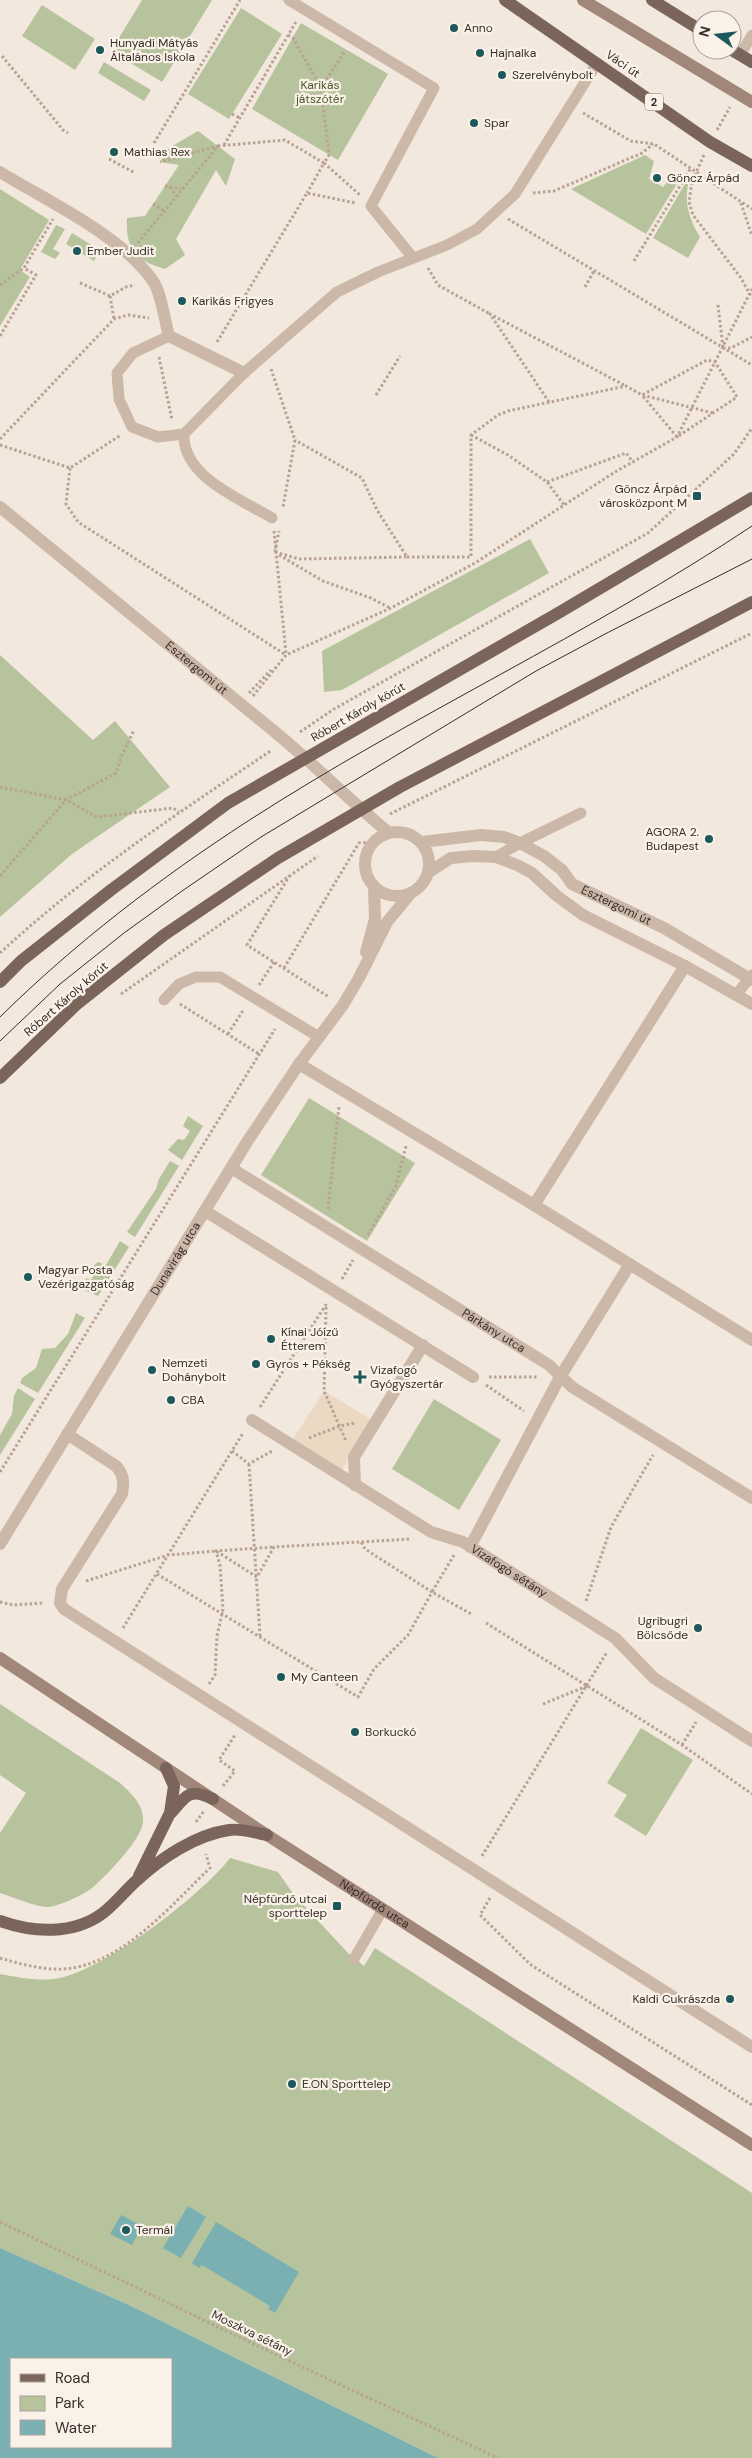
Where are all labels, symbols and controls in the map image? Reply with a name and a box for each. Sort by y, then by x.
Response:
north arrow [692,10,742,60]
place label: Anno [464,20,493,36]
marker: Anno [448,22,460,34]
text: N [694,24,714,39]
place label: Hunyadi Mátyás Általános Iskola [110,35,198,65]
marker: Hunyadi Mátyás Általános Iskola [94,44,106,56]
place label: Hajnalka [490,45,536,61]
street label: Váci út [603,46,644,82]
marker: Hajnalka [474,47,486,59]
place label: Szerelvénybolt [512,67,594,83]
marker: Szerelvénybolt [496,69,508,81]
park label: Karikás játszótér [295,77,345,107]
road number: 2 [645,94,663,110]
place label: Spar [484,115,510,131]
marker: Spar [468,117,480,129]
place label: Mathias Rex [124,144,190,160]
marker: Mathias Rex [108,146,120,158]
place label: Göncz Árpád [667,170,740,186]
marker: Göncz Árpád [651,172,663,184]
place label: Ember Judit [87,243,155,259]
marker: Ember Judit [71,245,83,257]
place label: Karikás Frigyes [192,293,274,309]
marker: Karikás Frigyes [176,295,188,307]
place label: Göncz Árpád városközpont M [599,481,687,511]
marker: Göncz Árpád városközpont M [691,490,703,502]
street label: Esztergomi út [162,638,231,698]
street label: Róbert Károly körút [308,678,408,746]
place label: AGORA 2. Budapest [646,824,699,854]
marker: AGORA 2. Budapest [703,833,715,845]
street label: Esztergomi út [579,882,654,929]
street label: Róbert Károly körút [21,958,112,1040]
street label: Dunavirág utca [147,1219,204,1298]
place label: Magyar Posta Vezérigazgatóság [38,1262,135,1292]
marker: Magyar Posta Vezérigazgatóság [22,1271,34,1283]
street label: Párkány utca [459,1305,528,1356]
place label: Kínai Jóízű Étterem [281,1324,338,1354]
marker: Kínai Jóízű Étterem [265,1333,277,1345]
place label: Nemzeti Dohánybolt [162,1355,226,1385]
place label: Gyros + Pékség [266,1356,351,1372]
marker: Gyros + Pékség [250,1358,262,1370]
place label: Vizafogó Gyógyszertár [370,1362,444,1392]
marker: Nemzeti Dohánybolt [146,1364,158,1376]
marker: Vizafogó Gyógyszertár [354,1371,366,1383]
place label: CBA [181,1392,205,1408]
marker: CBA [165,1394,177,1406]
street label: Vizafogó sétány [468,1541,551,1601]
place label: Ugribugri Bölcsőde [637,1613,688,1643]
marker: Ugribugri Bölcsőde [692,1622,704,1634]
place label: My Canteen [291,1669,358,1685]
marker: My Canteen [275,1671,287,1683]
place label: Borkuckó [365,1724,416,1740]
marker: Borkuckó [349,1726,361,1738]
street label: Népfürdő utca [336,1875,413,1932]
place label: Népfürdő utcai sporttelep [244,1891,327,1921]
marker: Népfürdő utcai sporttelep [331,1900,343,1912]
place label: Kaldi Cukrászda [632,1991,720,2007]
marker: Kaldi Cukrászda [724,1993,736,2005]
place label: E.ON Sporttelep [302,2076,391,2092]
marker: E.ON Sporttelep [286,2078,298,2090]
place label: Termál [136,2222,173,2238]
marker: Termál [120,2224,132,2236]
street label: Moszkva sétány [209,2307,295,2360]
legend [10,2358,172,2448]
text: Road [55,2368,90,2388]
text: Park [55,2393,85,2413]
text: Water [55,2418,97,2438]

